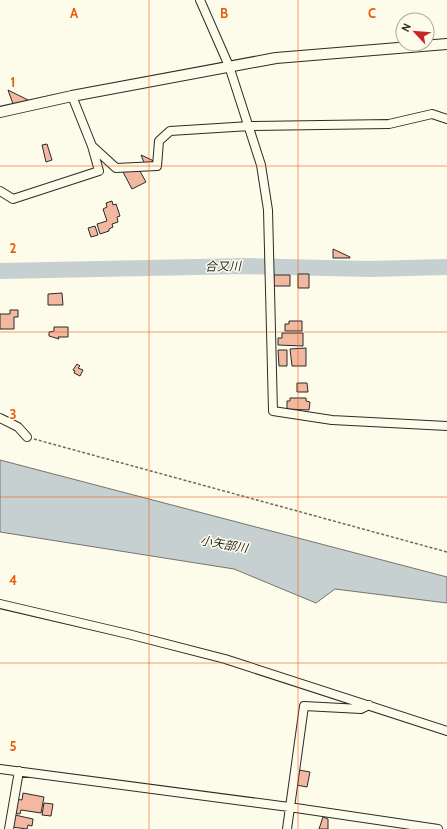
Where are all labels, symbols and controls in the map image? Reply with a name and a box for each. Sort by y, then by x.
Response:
text: A [70,5,79,21]
text: B [220,5,228,21]
text: C [368,5,376,21]
north arrow [395,12,435,52]
text: N [398,21,414,34]
text: 1 [11,74,15,90]
text: 2 [10,240,17,256]
water label: 合又川 [205,258,243,274]
text: 3 [9,406,17,422]
water label: 小矢部川 [199,532,251,556]
text: 4 [9,572,17,588]
text: 5 [10,738,17,754]

